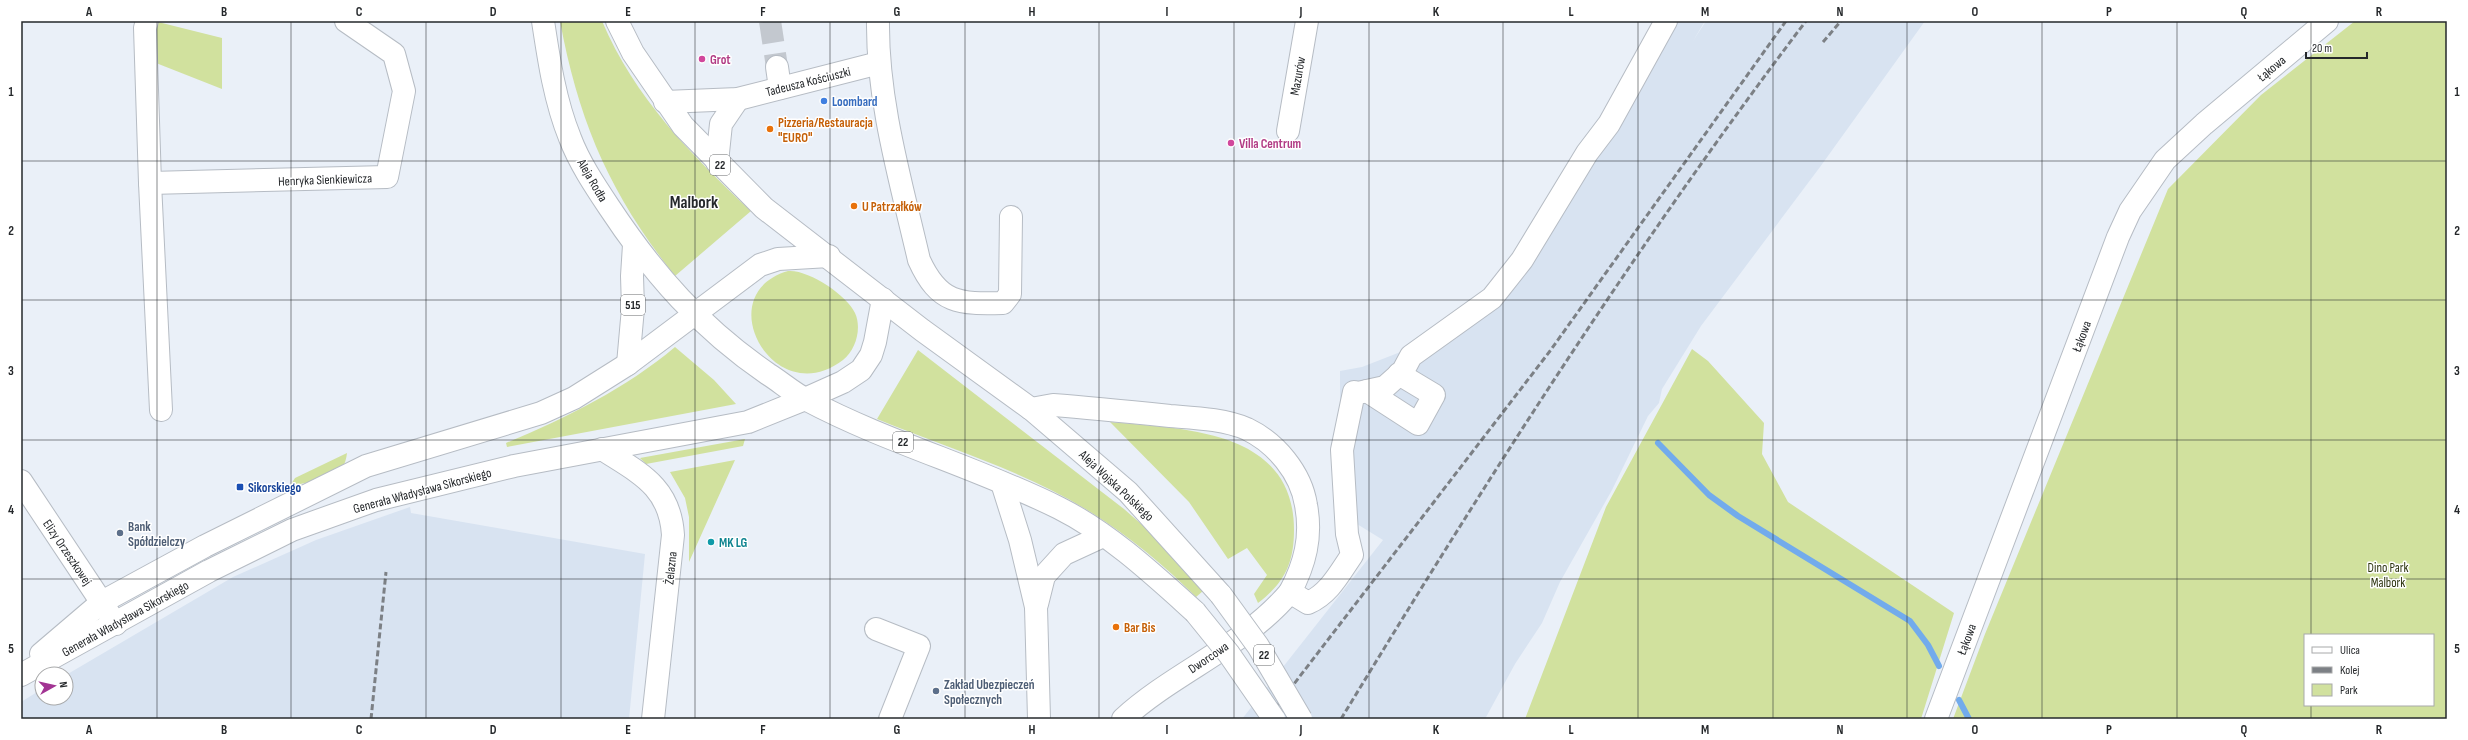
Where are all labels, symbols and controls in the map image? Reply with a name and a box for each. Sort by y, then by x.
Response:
text: A [85,4,93,20]
text: B [221,4,227,20]
text: C [356,4,363,20]
text: D [490,4,497,20]
text: E [625,4,631,20]
text: F [760,4,766,20]
text: G [894,4,901,20]
text: H [1029,4,1036,20]
text: I [1166,4,1169,20]
text: J [1299,4,1303,20]
text: K [1433,4,1440,20]
text: L [1568,4,1574,20]
text: M [1701,4,1709,20]
text: N [1837,4,1844,20]
text: O [1972,4,1979,20]
text: P [2106,4,2112,20]
text: Q [2241,4,2248,20]
text: R [2376,4,2383,20]
scale bar [2306,34,2367,60]
text: 20 m [2312,41,2332,56]
place label: Grot [710,52,731,68]
street label: Łąkowa [2253,52,2289,86]
marker: Grot [697,54,707,64]
street label: Mazurów [1287,55,1309,97]
street label: Tadeusza Kościuszki [764,64,852,100]
text: 1 [8,84,14,100]
text: 1 [2454,84,2460,100]
place label: Loombard [832,94,878,110]
marker: Loombard [819,96,829,106]
place label: Pizzeria/Restauracja "EURO" [778,115,873,146]
marker: Pizzeria/Restauracja "EURO" [765,124,775,134]
place label: Villa Centrum [1239,136,1302,152]
marker: Villa Centrum [1226,138,1236,148]
street label: Aleja Rodła [573,155,611,205]
road number: 22 [710,155,730,175]
street label: Henryka Sienkiewicza [278,170,372,190]
district label: Malbork [670,193,719,213]
place label: U Patrzałków [862,199,922,215]
marker: U Patrzałków [849,201,859,211]
text: 2 [8,223,14,239]
text: 2 [2454,223,2460,239]
road number: 515 [621,295,645,315]
street label: Łąkowa [2068,319,2095,355]
text: 3 [8,363,14,379]
text: 3 [2454,363,2460,379]
road number: 22 [893,432,913,452]
street label: Aleja Wojska Polskiego [1075,446,1157,525]
street label: Generała Władysława Sikorskiego [351,465,493,517]
place label: Sikorskiego [248,480,301,496]
marker: Sikorskiego [235,482,245,492]
text: 4 [8,502,14,518]
text: 4 [2454,502,2460,518]
street label: Elizy Orzeszkowej [39,516,95,589]
place label: Bank Spółdzielczy [128,519,186,550]
marker: Bank Spółdzielczy [115,528,125,538]
place label: MK LG [719,535,748,551]
marker: MK LG [706,537,716,547]
street label: Żelazna [660,551,681,585]
park label: Dino Park Malbork [2368,560,2408,591]
street label: Generała Władysława Sikorskiego [59,577,192,660]
place label: Bar Bis [1124,620,1155,636]
marker: Bar Bis [1111,622,1121,632]
street label: Łąkowa [1953,622,1980,658]
legend [2304,634,2434,706]
street label: Dworcowa [1185,639,1232,677]
text: 5 [8,641,14,657]
text: 5 [2454,641,2460,657]
text: Ulica [2340,643,2360,658]
road number: 22 [1254,645,1274,665]
text: Kolej [2340,663,2359,678]
north arrow [34,666,74,706]
place label: Zakład Ubezpieczeń Społecznych [944,677,1035,708]
text: N [57,681,70,689]
text: Park [2340,683,2358,698]
marker: Zakład Ubezpieczeń Społecznych [931,686,941,696]
text: A [85,722,93,738]
text: B [221,722,227,738]
text: C [356,722,363,738]
text: D [490,722,497,738]
text: E [625,722,631,738]
text: F [760,722,766,738]
text: G [894,722,901,738]
text: H [1029,722,1036,738]
text: I [1166,722,1169,738]
text: J [1299,722,1303,738]
text: K [1433,722,1440,738]
text: L [1568,722,1574,738]
text: M [1701,722,1709,738]
text: N [1837,722,1844,738]
text: O [1972,722,1979,738]
text: P [2106,722,2112,738]
text: Q [2241,722,2248,738]
text: R [2376,722,2383,738]

